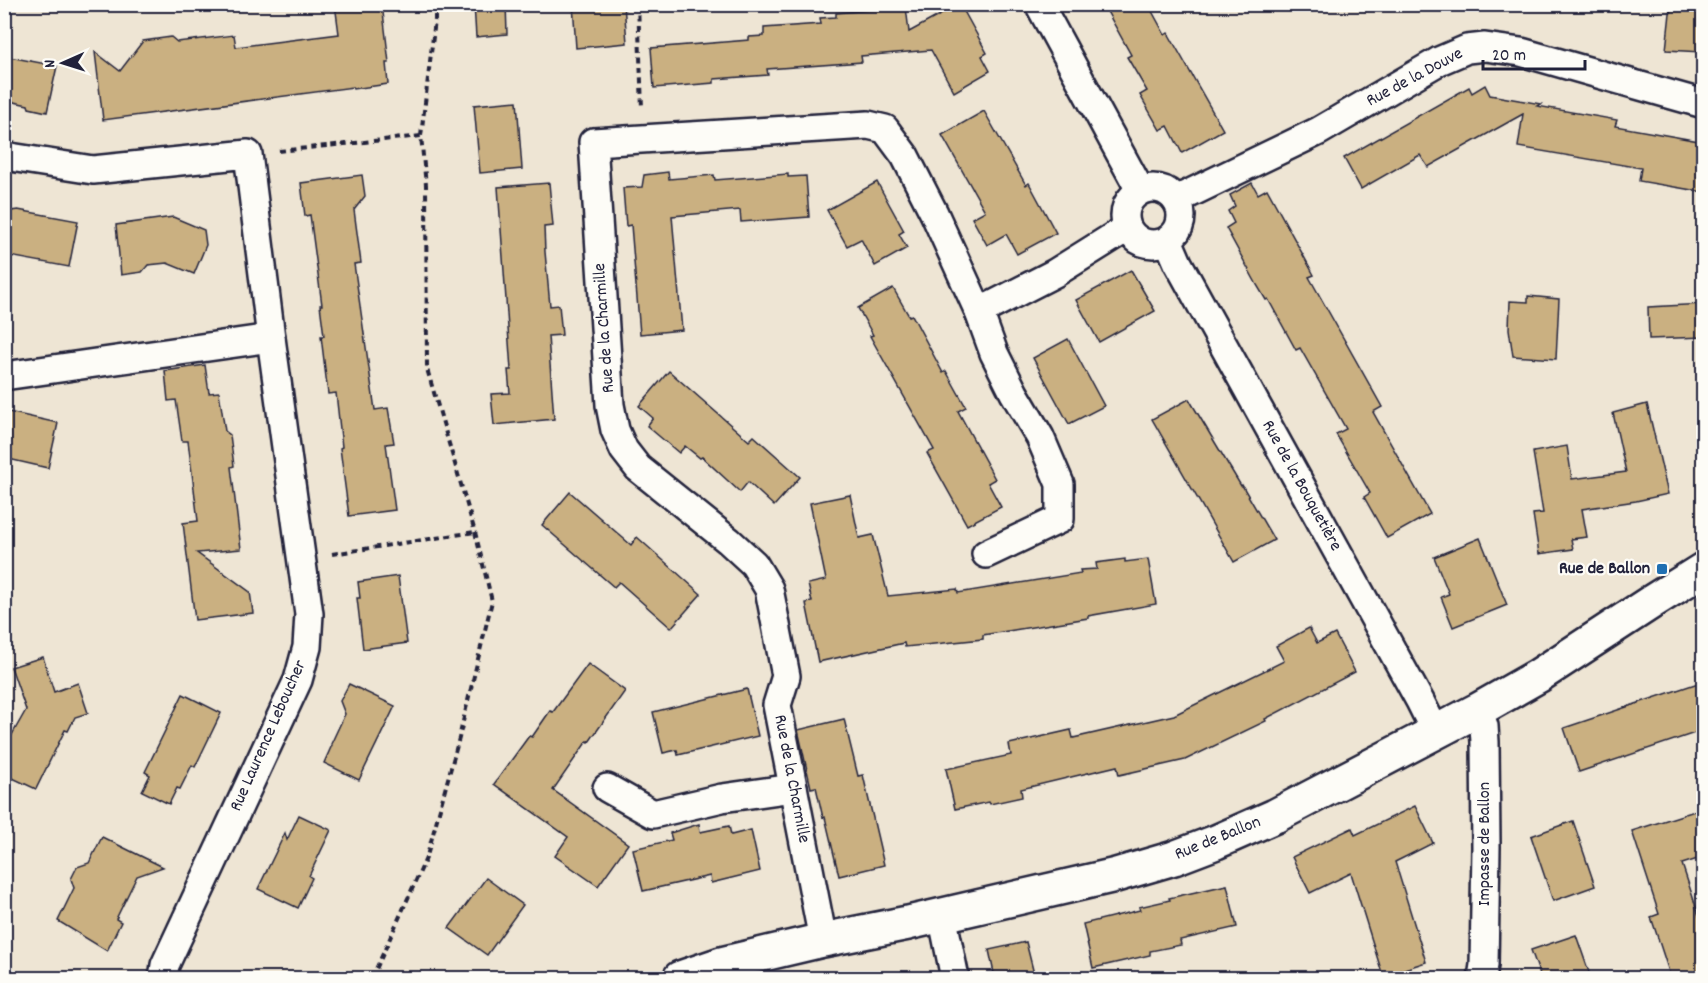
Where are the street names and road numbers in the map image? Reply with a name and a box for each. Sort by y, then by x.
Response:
street label: Rue de la Douve [1362,42,1468,114]
street label: Rue de la Charmille [588,262,622,394]
street label: Rue de la Bouquetière [1255,416,1347,556]
street label: Rue Laurence Leboucher [224,656,314,816]
street label: Rue de la Charmille [766,713,816,845]
street label: Impasse de Ballon [1473,782,1498,906]
street label: Rue de Ballon [1171,810,1265,868]

